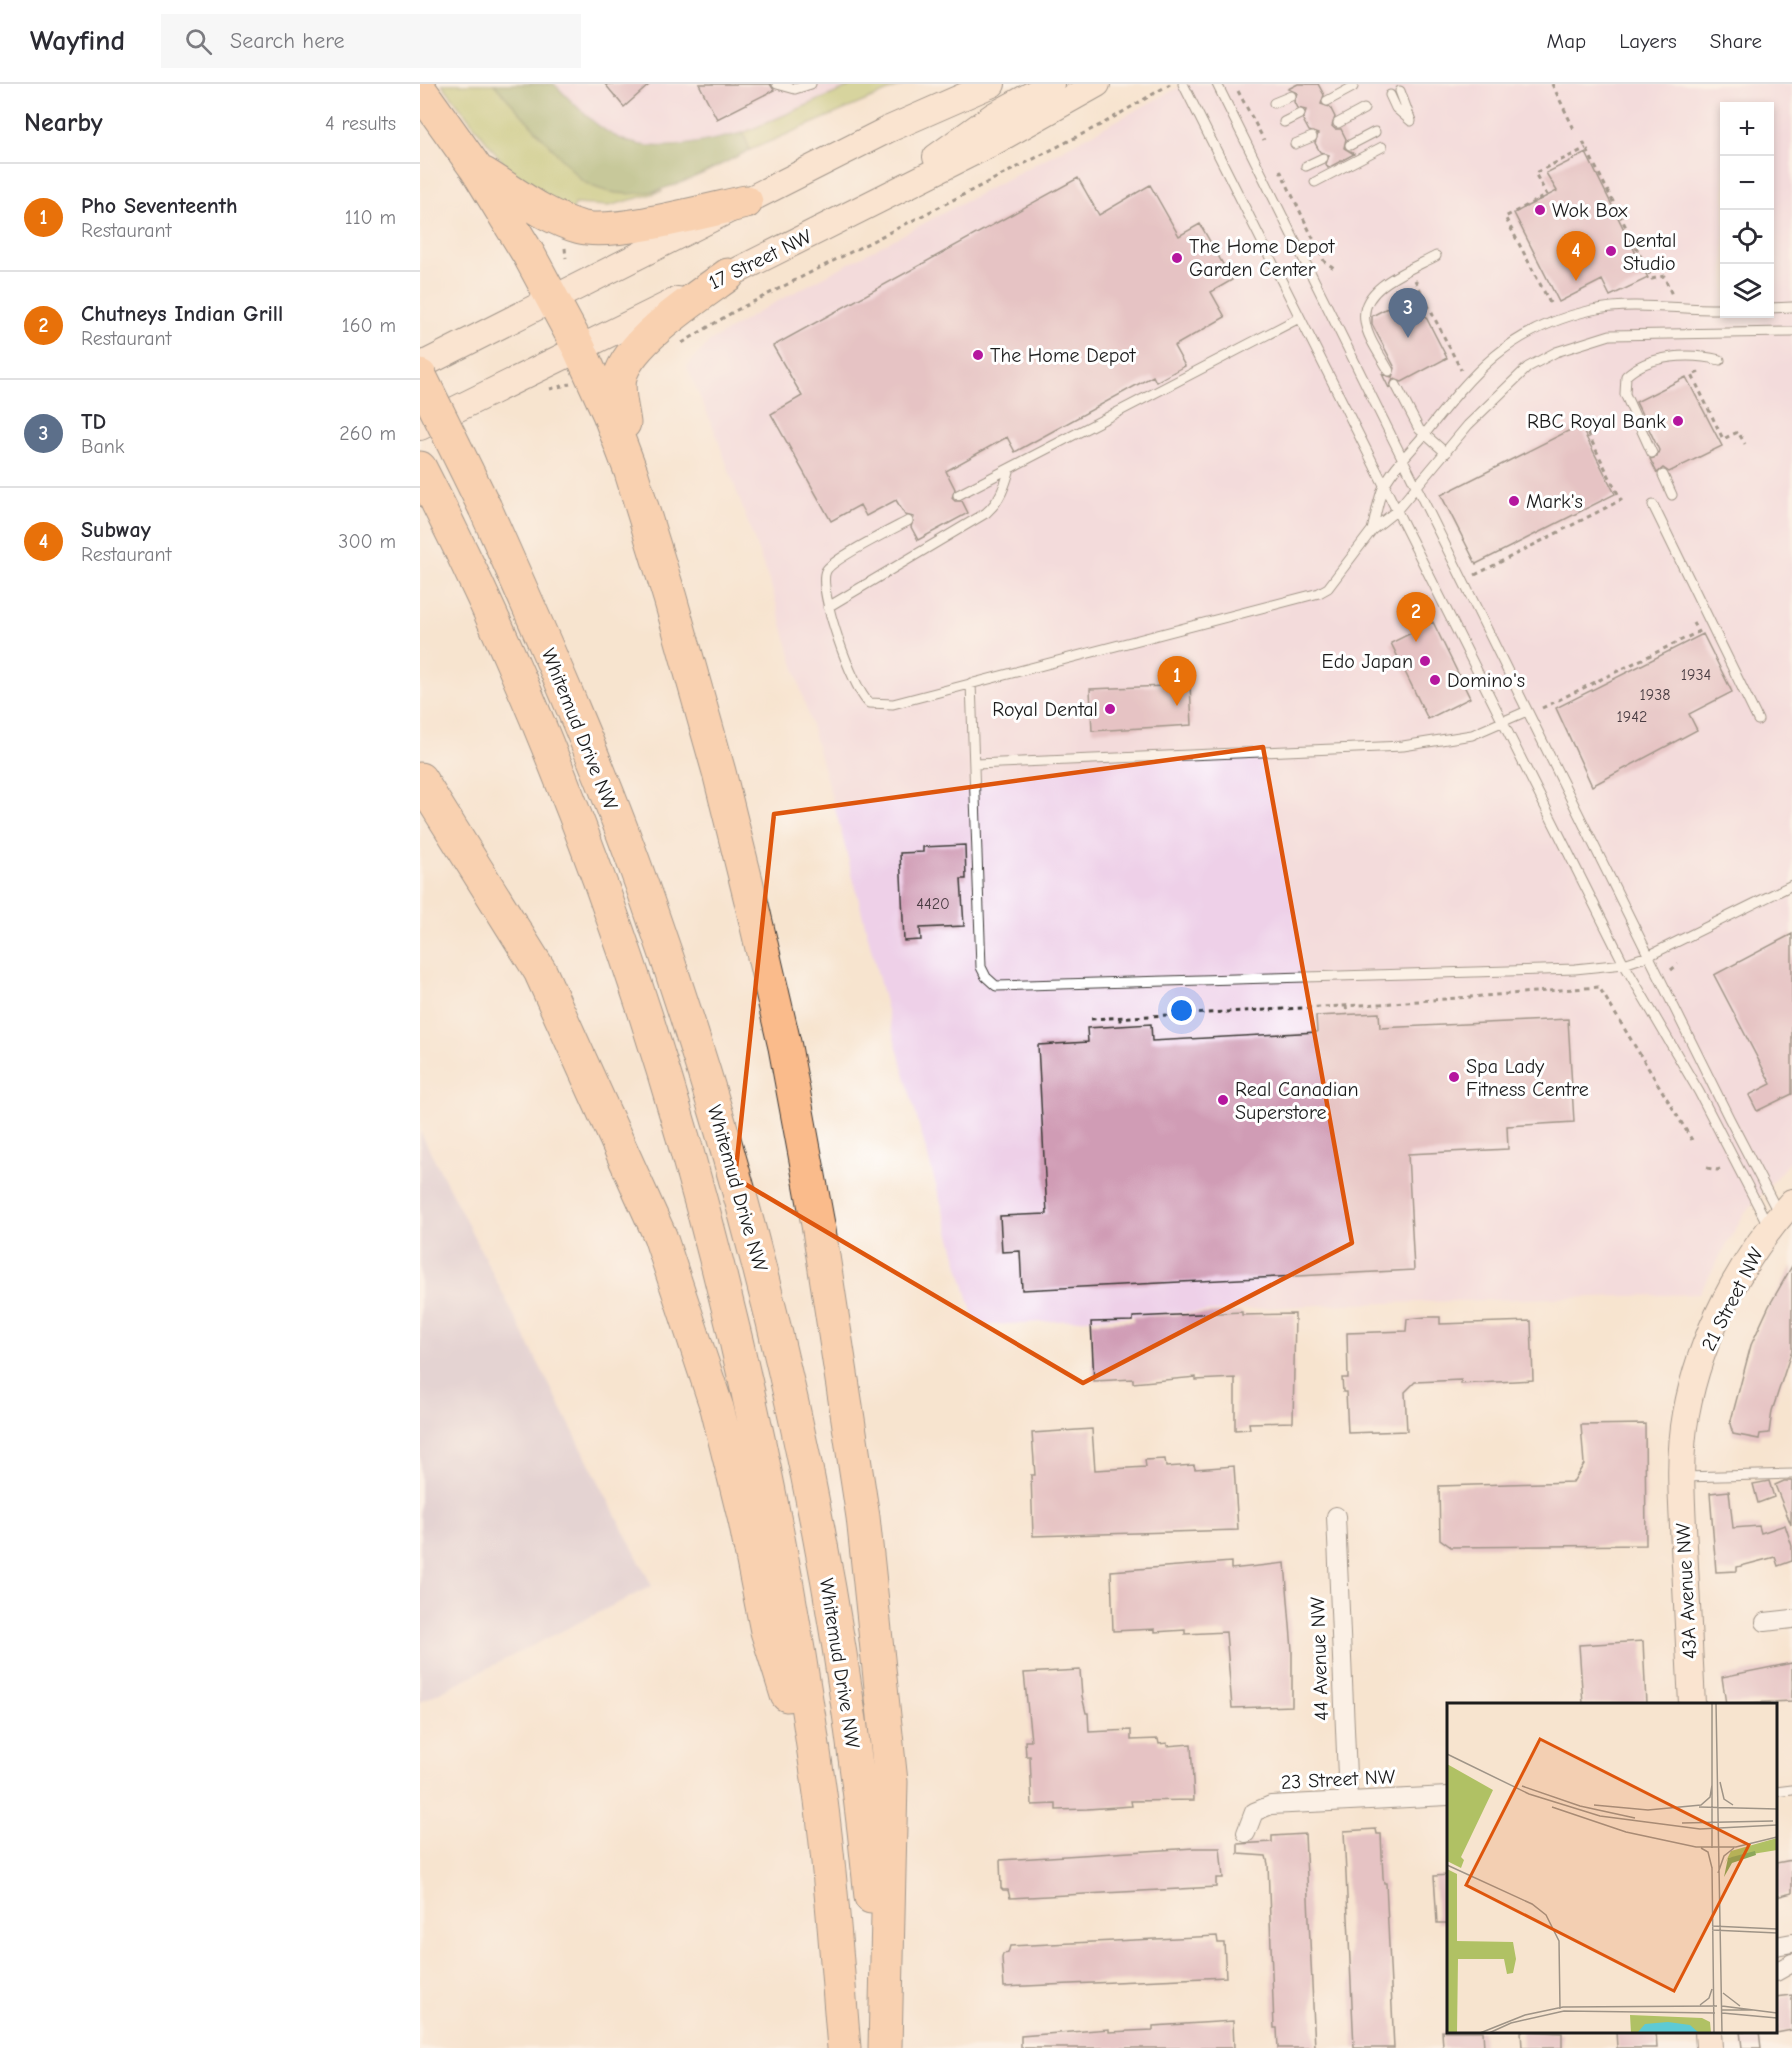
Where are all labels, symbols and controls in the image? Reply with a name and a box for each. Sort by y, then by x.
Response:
search box [161,14,581,68]
text: Wayfind [30,25,125,57]
icon: search [182,25,215,58]
text: Search here [230,28,345,54]
text: Map [1547,29,1586,53]
text: Layers [1619,29,1677,53]
text: Share [1710,29,1762,53]
map controls [1720,102,1774,318]
button: + [1720,102,1774,156]
text: Nearby [24,108,103,138]
text: 4 results [325,112,396,135]
button: − [1720,156,1774,210]
text: Pho Seventeenth [81,193,238,219]
place label: Wok Box [1552,199,1628,222]
marker: Wok Box [1533,203,1547,217]
text: 1 [40,206,47,229]
text: 110 m [345,206,396,229]
button: locate [1720,210,1774,264]
text: Restaurant [81,219,171,242]
street label: 17 Street NW [705,224,816,294]
place label: Dental Studio [1623,229,1677,275]
pin: 4 [1556,232,1596,281]
place label: The Home Depot Garden Center [1189,235,1336,281]
marker: Dental Studio [1604,244,1618,258]
marker: The Home Depot Garden Center [1170,251,1184,265]
button: layers [1720,264,1774,318]
pin: 3 [1388,288,1428,338]
text: Chutneys Indian Grill [81,301,283,327]
text: 2 [39,314,48,337]
text: 160 m [342,314,396,337]
text: Restaurant [81,327,171,350]
place label: The Home Depot [990,344,1137,367]
marker: The Home Depot [971,348,985,362]
text: TD [81,409,106,435]
place label: RBC Royal Bank [1527,410,1666,433]
marker: RBC Royal Bank [1671,414,1685,428]
text: 3 [39,422,48,445]
text: 260 m [339,422,396,445]
text: Bank [81,435,124,458]
place label: Mark's [1526,490,1583,513]
marker: Mark's [1507,494,1521,508]
text: Subway [81,517,151,543]
text: 4 [39,530,48,553]
text: 300 m [338,530,396,553]
text: Restaurant [81,543,171,566]
pin: 2 [1396,592,1436,642]
street label: Whitemud Drive NW [537,645,623,814]
place label: Edo Japan [1322,650,1413,673]
marker: Edo Japan [1418,654,1432,668]
pin: 1 [1158,656,1197,706]
house number: 1934 [1681,666,1711,684]
place label: Domino's [1447,669,1525,692]
marker: Domino's [1428,673,1442,687]
house number: 1938 [1639,686,1671,704]
place label: Royal Dental [992,698,1098,721]
marker: Royal Dental [1103,702,1117,716]
house number: 1942 [1617,708,1647,726]
house number: 4420 [916,895,950,913]
your location [1167,996,1196,1025]
place label: Spa Lady Fitness Centre [1466,1055,1589,1101]
marker: Spa Lady Fitness Centre [1447,1070,1461,1084]
place label: Real Canadian Superstore [1235,1078,1359,1124]
marker: Real Canadian Superstore [1216,1093,1230,1107]
street label: Whitemud Drive NW [703,1102,772,1275]
street label: 21 Street NW [1697,1243,1768,1354]
street label: 43A Avenue NW [1671,1522,1702,1660]
street label: Whitemud Drive NW [815,1576,864,1750]
street label: 44 Avenue NW [1306,1596,1333,1721]
inset map [1447,1703,1777,2033]
street label: 23 Street NW [1280,1765,1396,1794]

